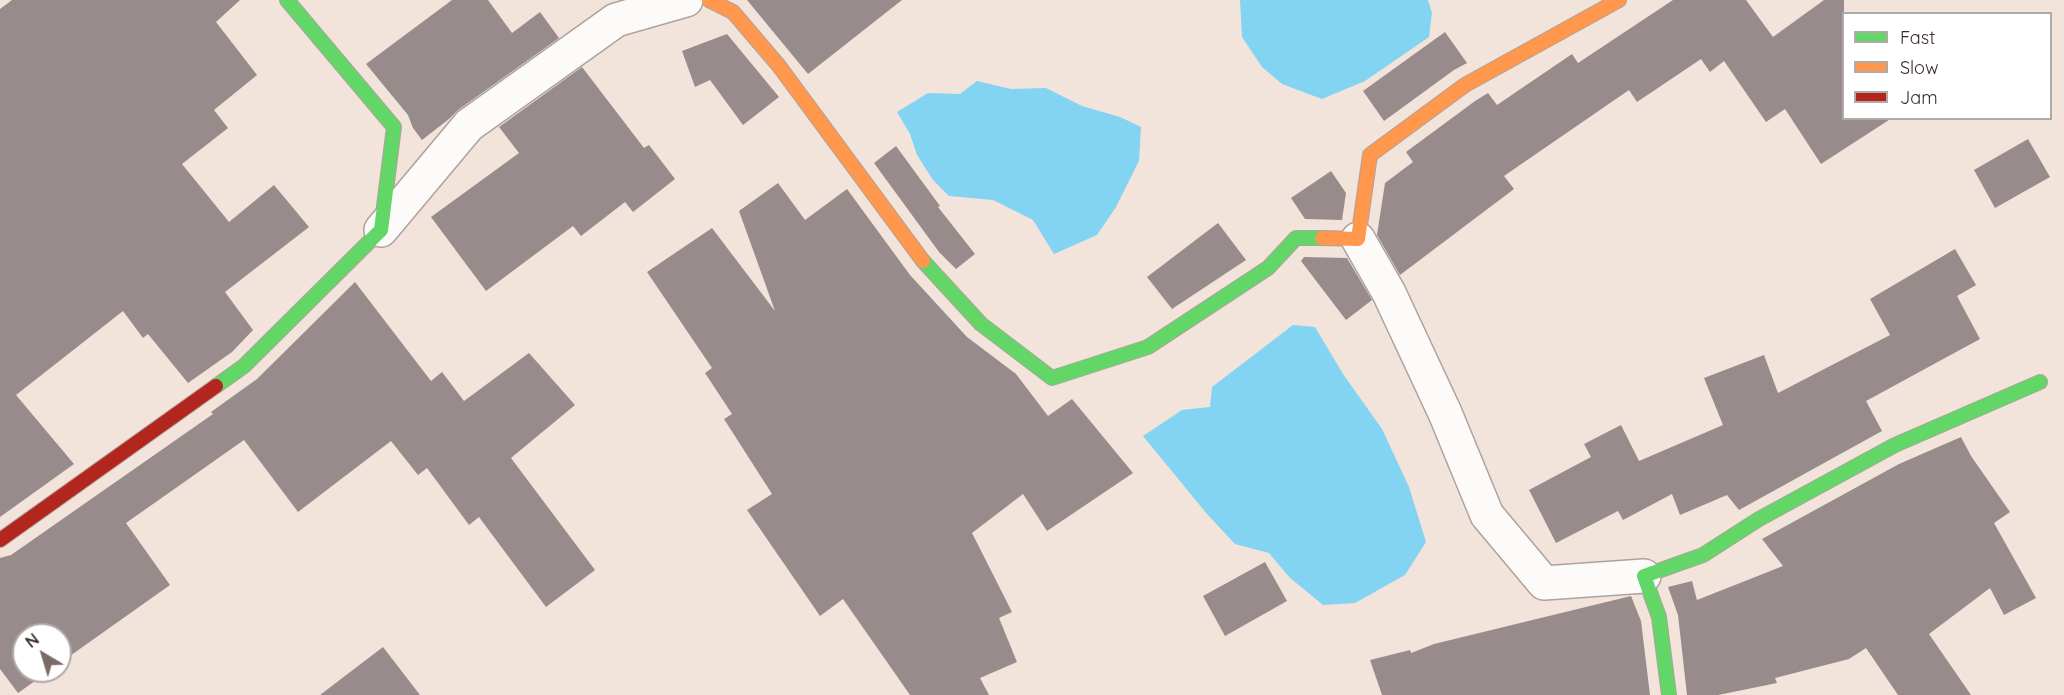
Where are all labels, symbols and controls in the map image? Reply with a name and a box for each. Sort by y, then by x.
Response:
legend [1842,12,2052,120]
text: Fast [1900,26,1935,49]
text: Slow [1900,56,1938,79]
text: Jam [1900,86,1938,109]
north arrow [12,623,72,683]
text: N [21,629,43,652]

